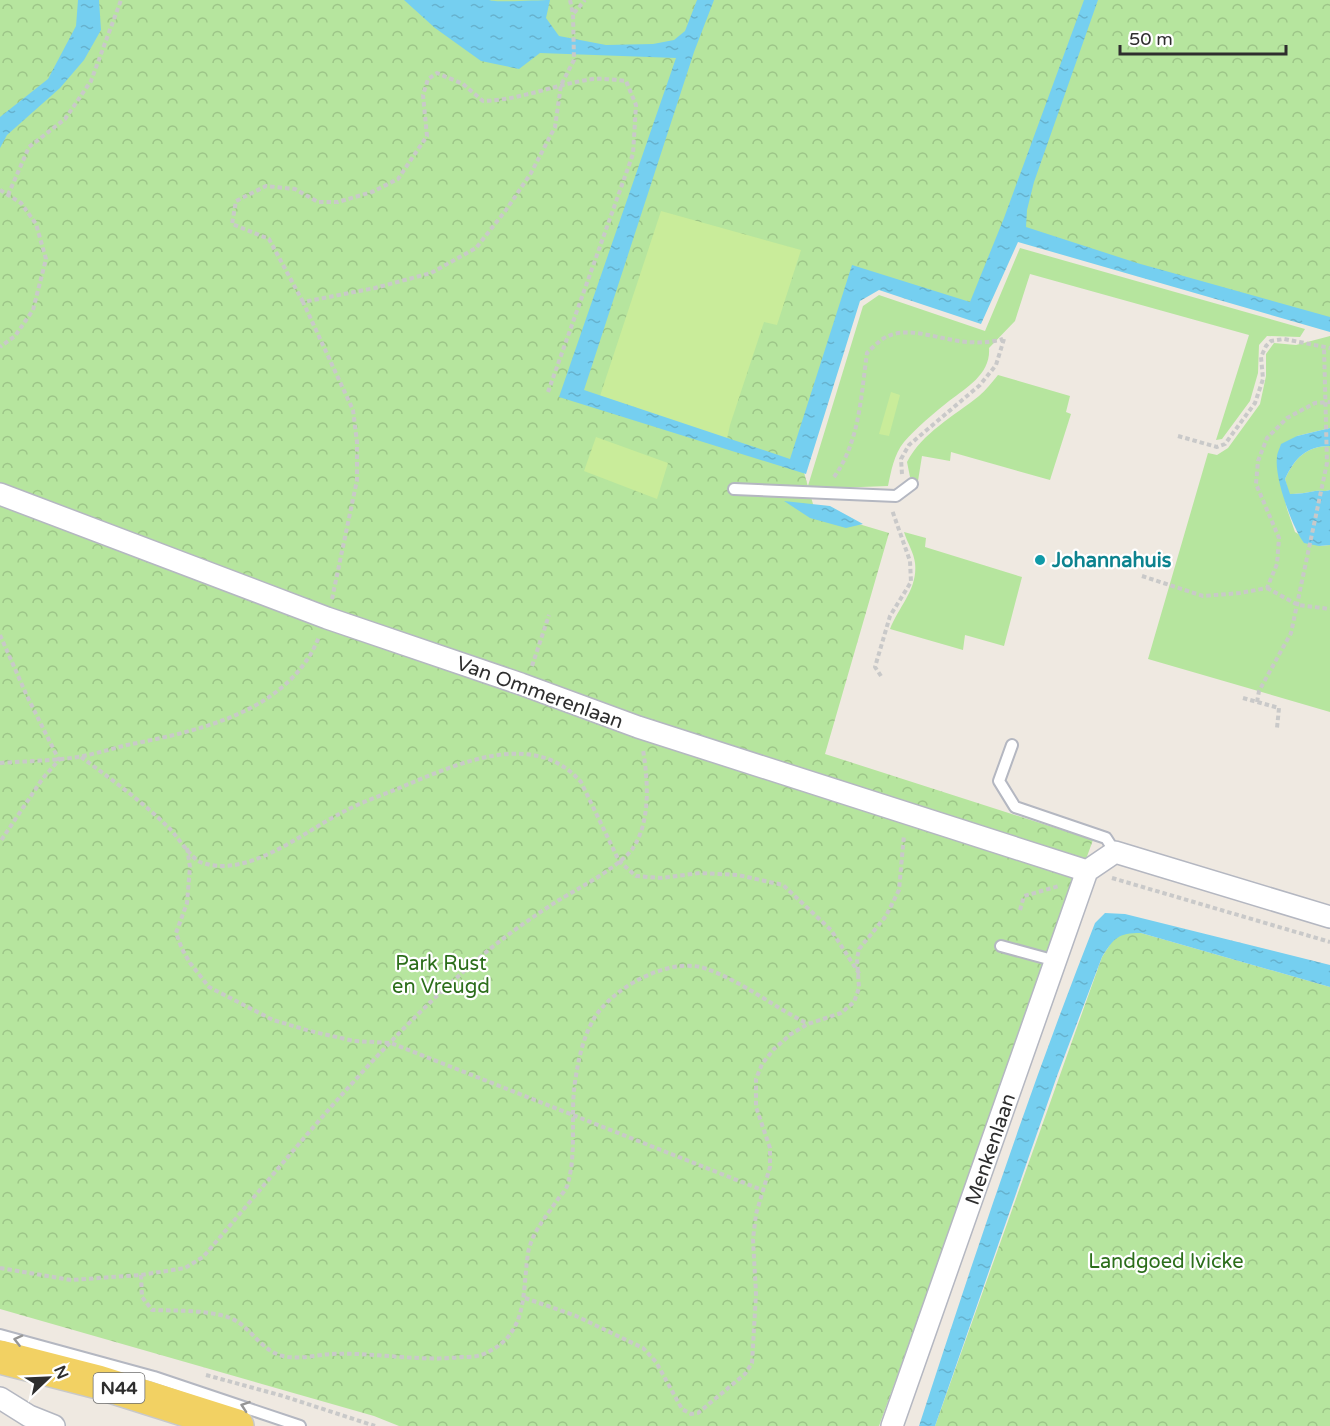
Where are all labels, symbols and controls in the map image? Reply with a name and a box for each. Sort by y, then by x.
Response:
scale bar [1120,18,1286,56]
text: 50 m [1129,28,1173,50]
place label: Johannahuis [1051,549,1172,573]
marker: Johannahuis [1033,553,1047,567]
street label: Van Ommerenlaan [453,652,626,734]
park label: Park Rust en Vreugd [392,952,490,999]
street label: Menkenlaan [961,1090,1021,1208]
park label: Landgoed Ivicke [1088,1250,1244,1274]
one-way arrow [13,1334,23,1347]
north arrow [18,1348,78,1408]
text: N [49,1363,73,1382]
road number: N44 [94,1373,144,1403]
one-way arrow [240,1401,251,1414]

